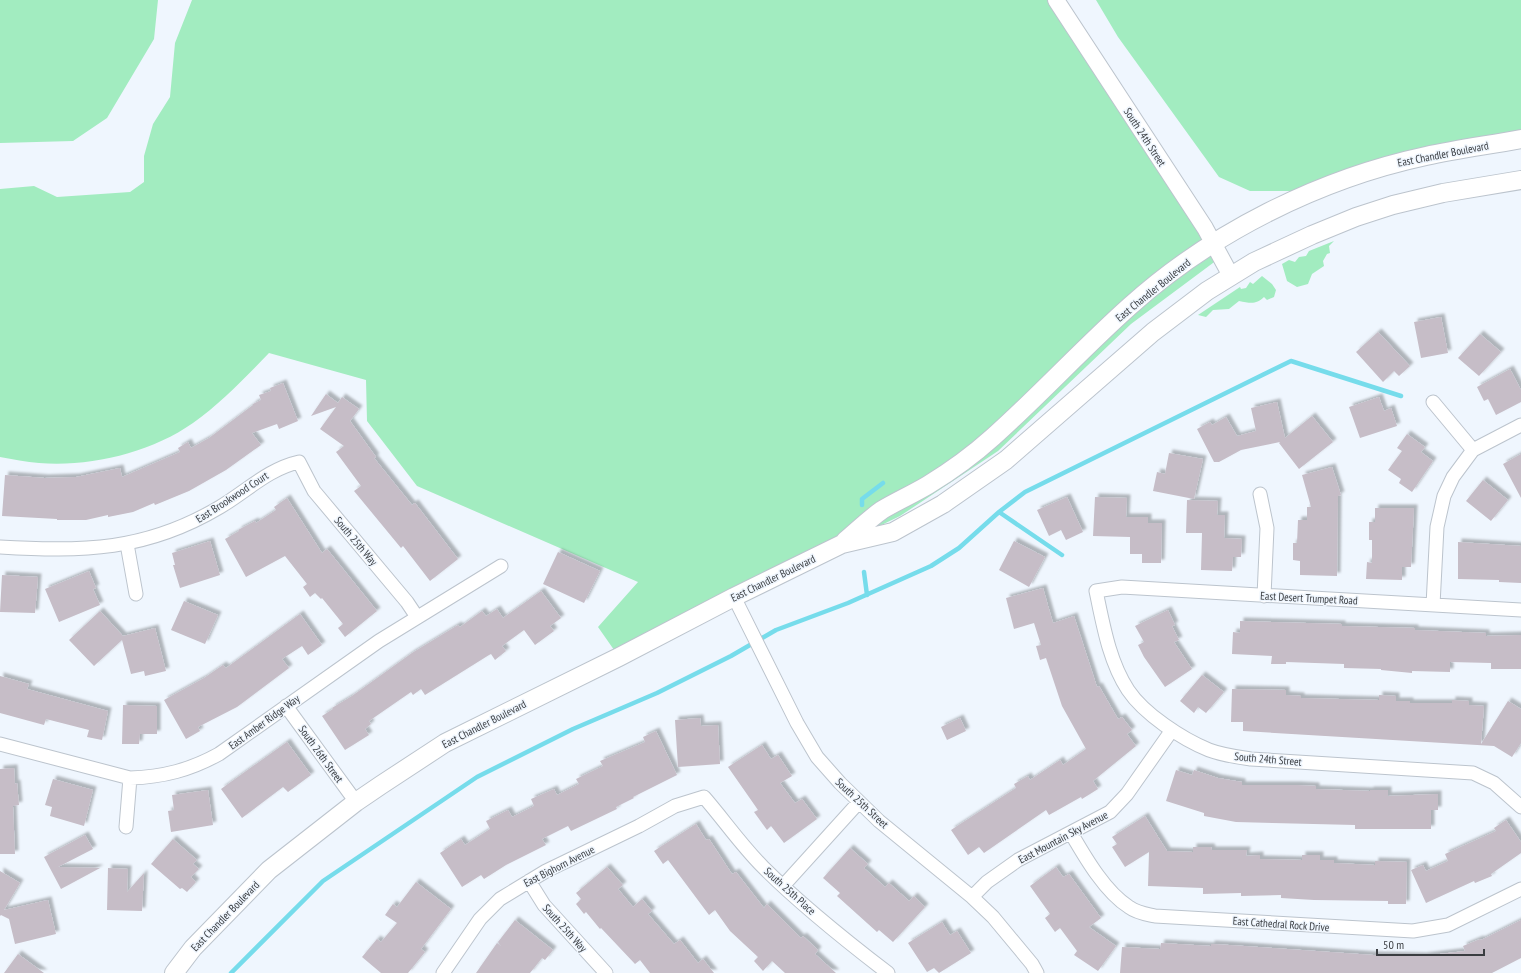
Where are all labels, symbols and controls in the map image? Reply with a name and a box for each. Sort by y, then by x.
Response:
street label: South 24th Street [1121,105,1169,169]
street label: East Chandler Boulevard [1396,138,1490,170]
street label: East Chandler Boulevard [1113,255,1194,325]
street label: East Brookwood Court [193,468,271,526]
street label: South 25th Way [331,514,381,569]
street label: East Chandler Boulevard [728,551,818,605]
street label: East Desert Trumpet Road [1260,588,1358,608]
street label: East Amber Ridge Way [226,691,303,752]
street label: East Chandler Boulevard [440,697,529,751]
street label: South 26th Street [296,723,346,785]
street label: South 24th Street [1234,749,1302,769]
street label: South 25th Street [833,775,891,831]
street label: East Mountain Sky Avenue [1016,807,1110,866]
street label: East Bighorn Avenue [521,842,597,890]
street label: South 25th Place [761,864,819,918]
street label: East Chandler Boulevard [188,878,262,954]
street label: South 25th Way [540,901,591,956]
street label: East Cathedral Rock Drive [1232,914,1330,934]
scale bar [1377,931,1484,957]
text: 50 m [1383,937,1404,952]

